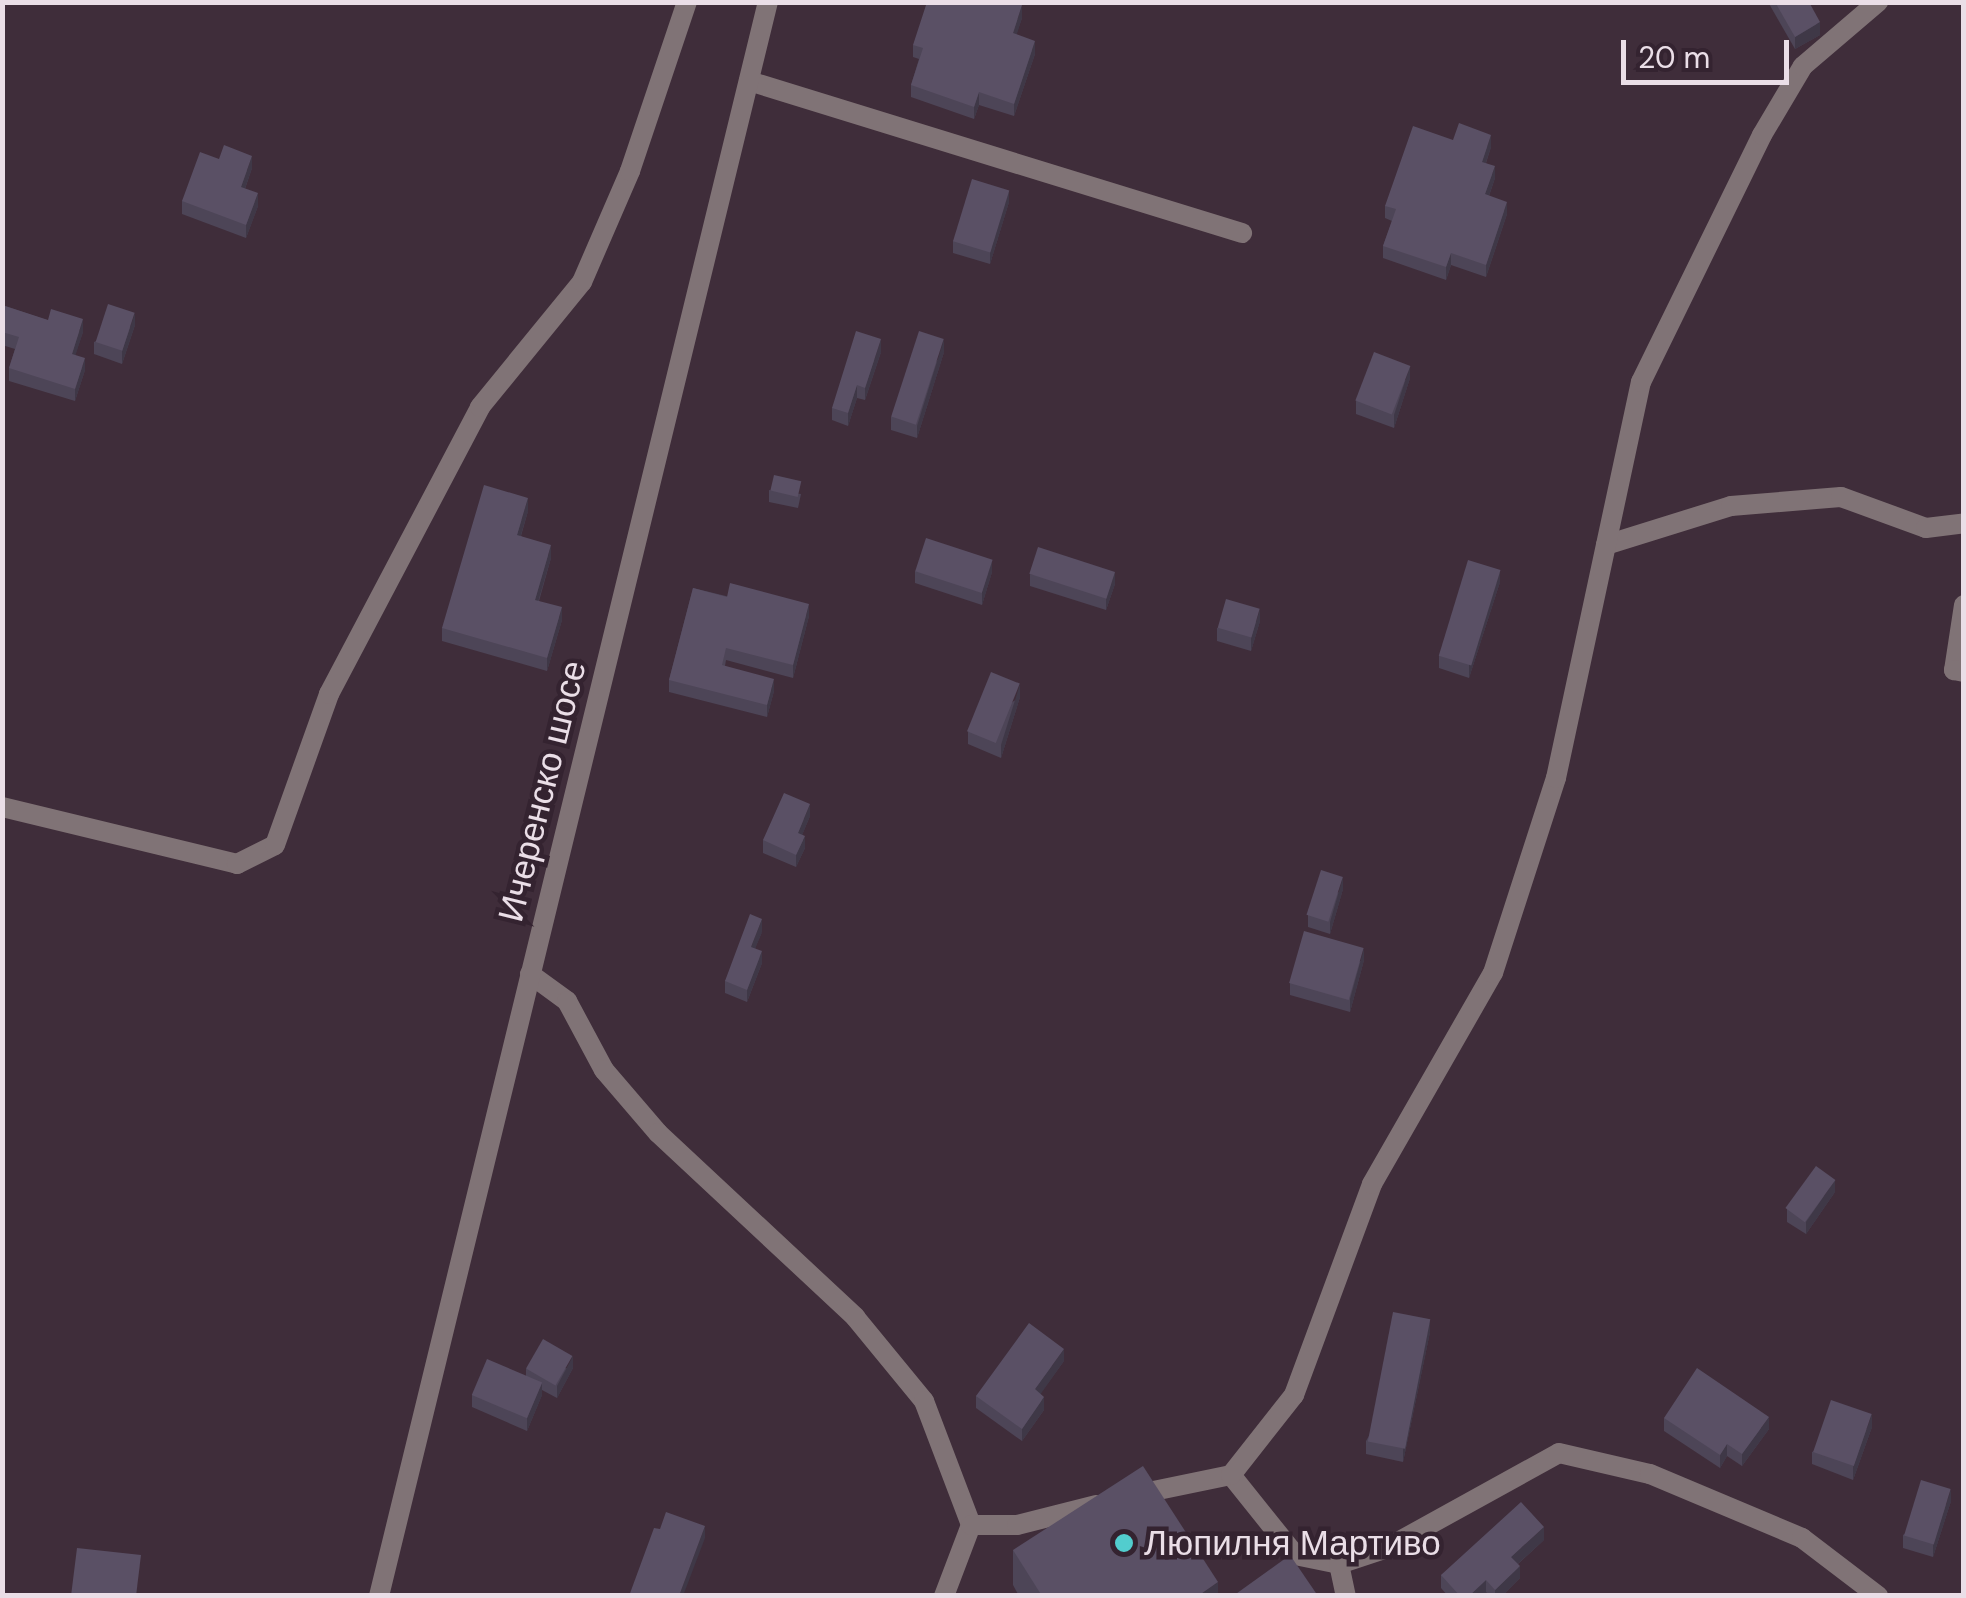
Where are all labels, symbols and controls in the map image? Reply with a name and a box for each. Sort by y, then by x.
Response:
scale bar [1626,20,1794,82]
text: 20 m [1638,38,1710,77]
street label: Ичеренско шосе [489,656,595,926]
place label: Люпилня Мартиво [1144,1522,1441,1564]
marker: Люпилня Мартиво [1113,1532,1135,1554]

